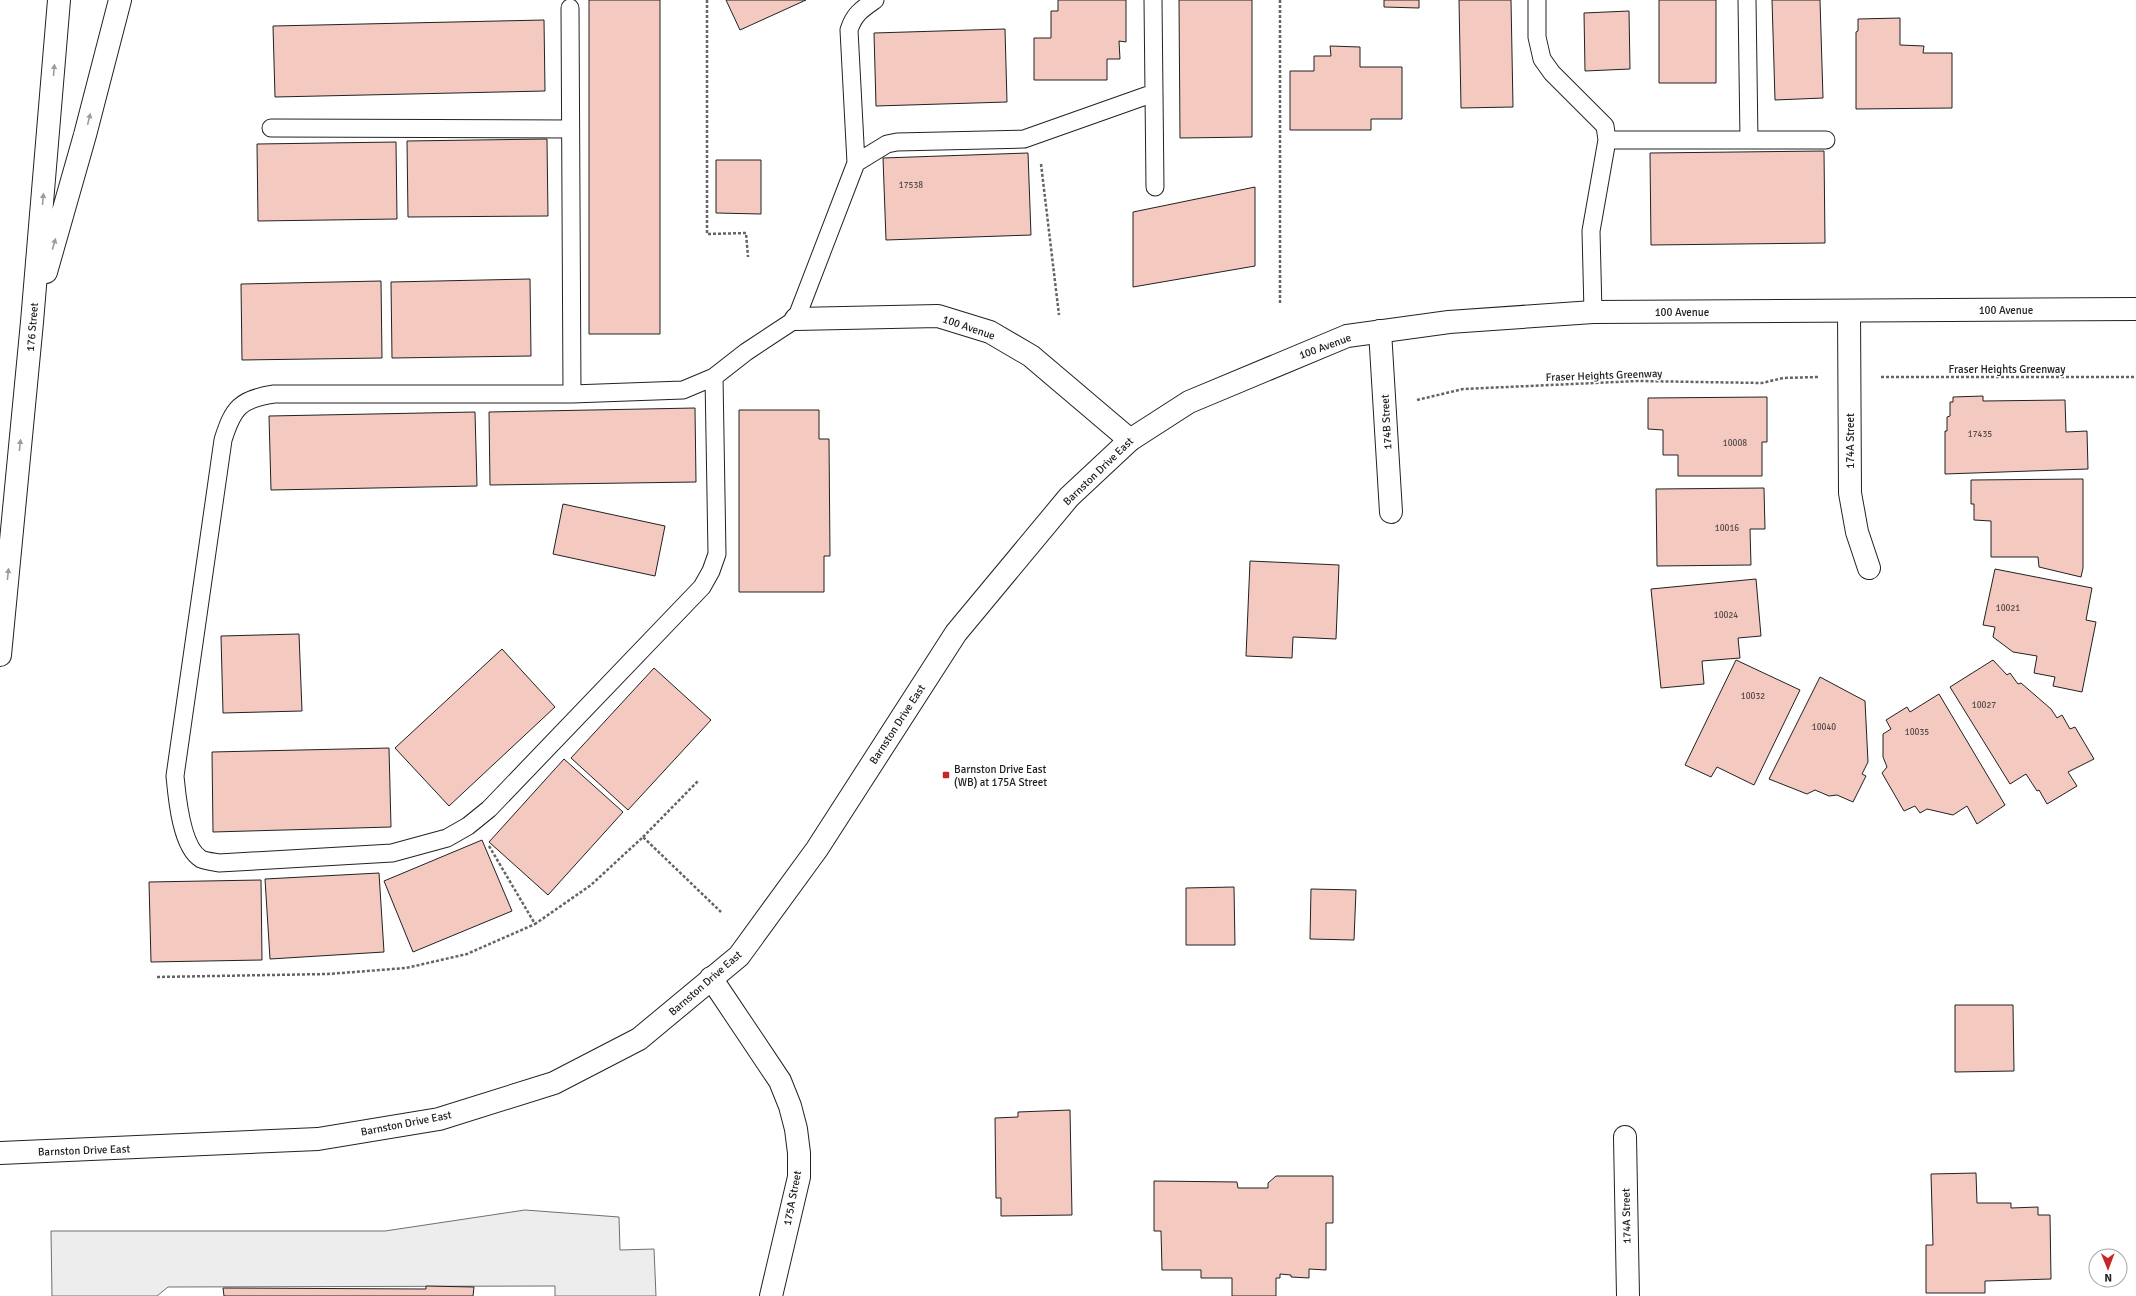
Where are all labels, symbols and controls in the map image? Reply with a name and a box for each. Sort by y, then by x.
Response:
one-way arrow [50,64,57,76]
one-way arrow [87,112,93,125]
house number: 17538 [899,180,923,191]
one-way arrow [39,193,46,205]
one-way arrow [51,238,57,250]
street label: 176 Street [24,302,41,352]
street label: 100 Avenue [1979,304,2033,317]
street label: 100 Avenue [1655,306,1709,319]
street label: 100 Avenue [941,312,997,343]
street label: 100 Avenue [1297,331,1353,362]
street label: Fraser Heights Greenway [1949,363,2066,376]
street label: Fraser Heights Greenway [1545,367,1663,384]
street label: 174B Street [1379,394,1394,450]
street label: 174A Street [1844,413,1857,469]
house number: 17435 [1968,429,1992,440]
street label: Barnston Drive East [1061,434,1136,508]
house number: 10008 [1723,438,1747,449]
one-way arrow [17,439,24,451]
house number: 10016 [1715,523,1739,534]
one-way arrow [4,568,11,580]
house number: 10021 [1996,603,2020,614]
house number: 10024 [1714,610,1738,621]
street label: Barnston Drive East [867,682,928,767]
house number: 10032 [1741,691,1765,702]
house number: 10027 [1972,700,1996,711]
house number: 10040 [1812,722,1836,733]
house number: 10035 [1905,727,1929,738]
place label: Barnston Drive East (WB) at 175A Street [954,763,1047,789]
marker: Barnston Drive East (WB) at 175A Street [941,770,951,780]
street label: Barnston Drive East [666,948,745,1019]
street label: Barnston Drive East [360,1108,453,1139]
street label: Barnston Drive East [38,1142,131,1159]
street label: 175A Street [781,1169,804,1227]
street label: 174A Street [1620,1188,1633,1244]
north arrow [2088,1248,2128,1288]
text: N [2104,1271,2112,1284]

